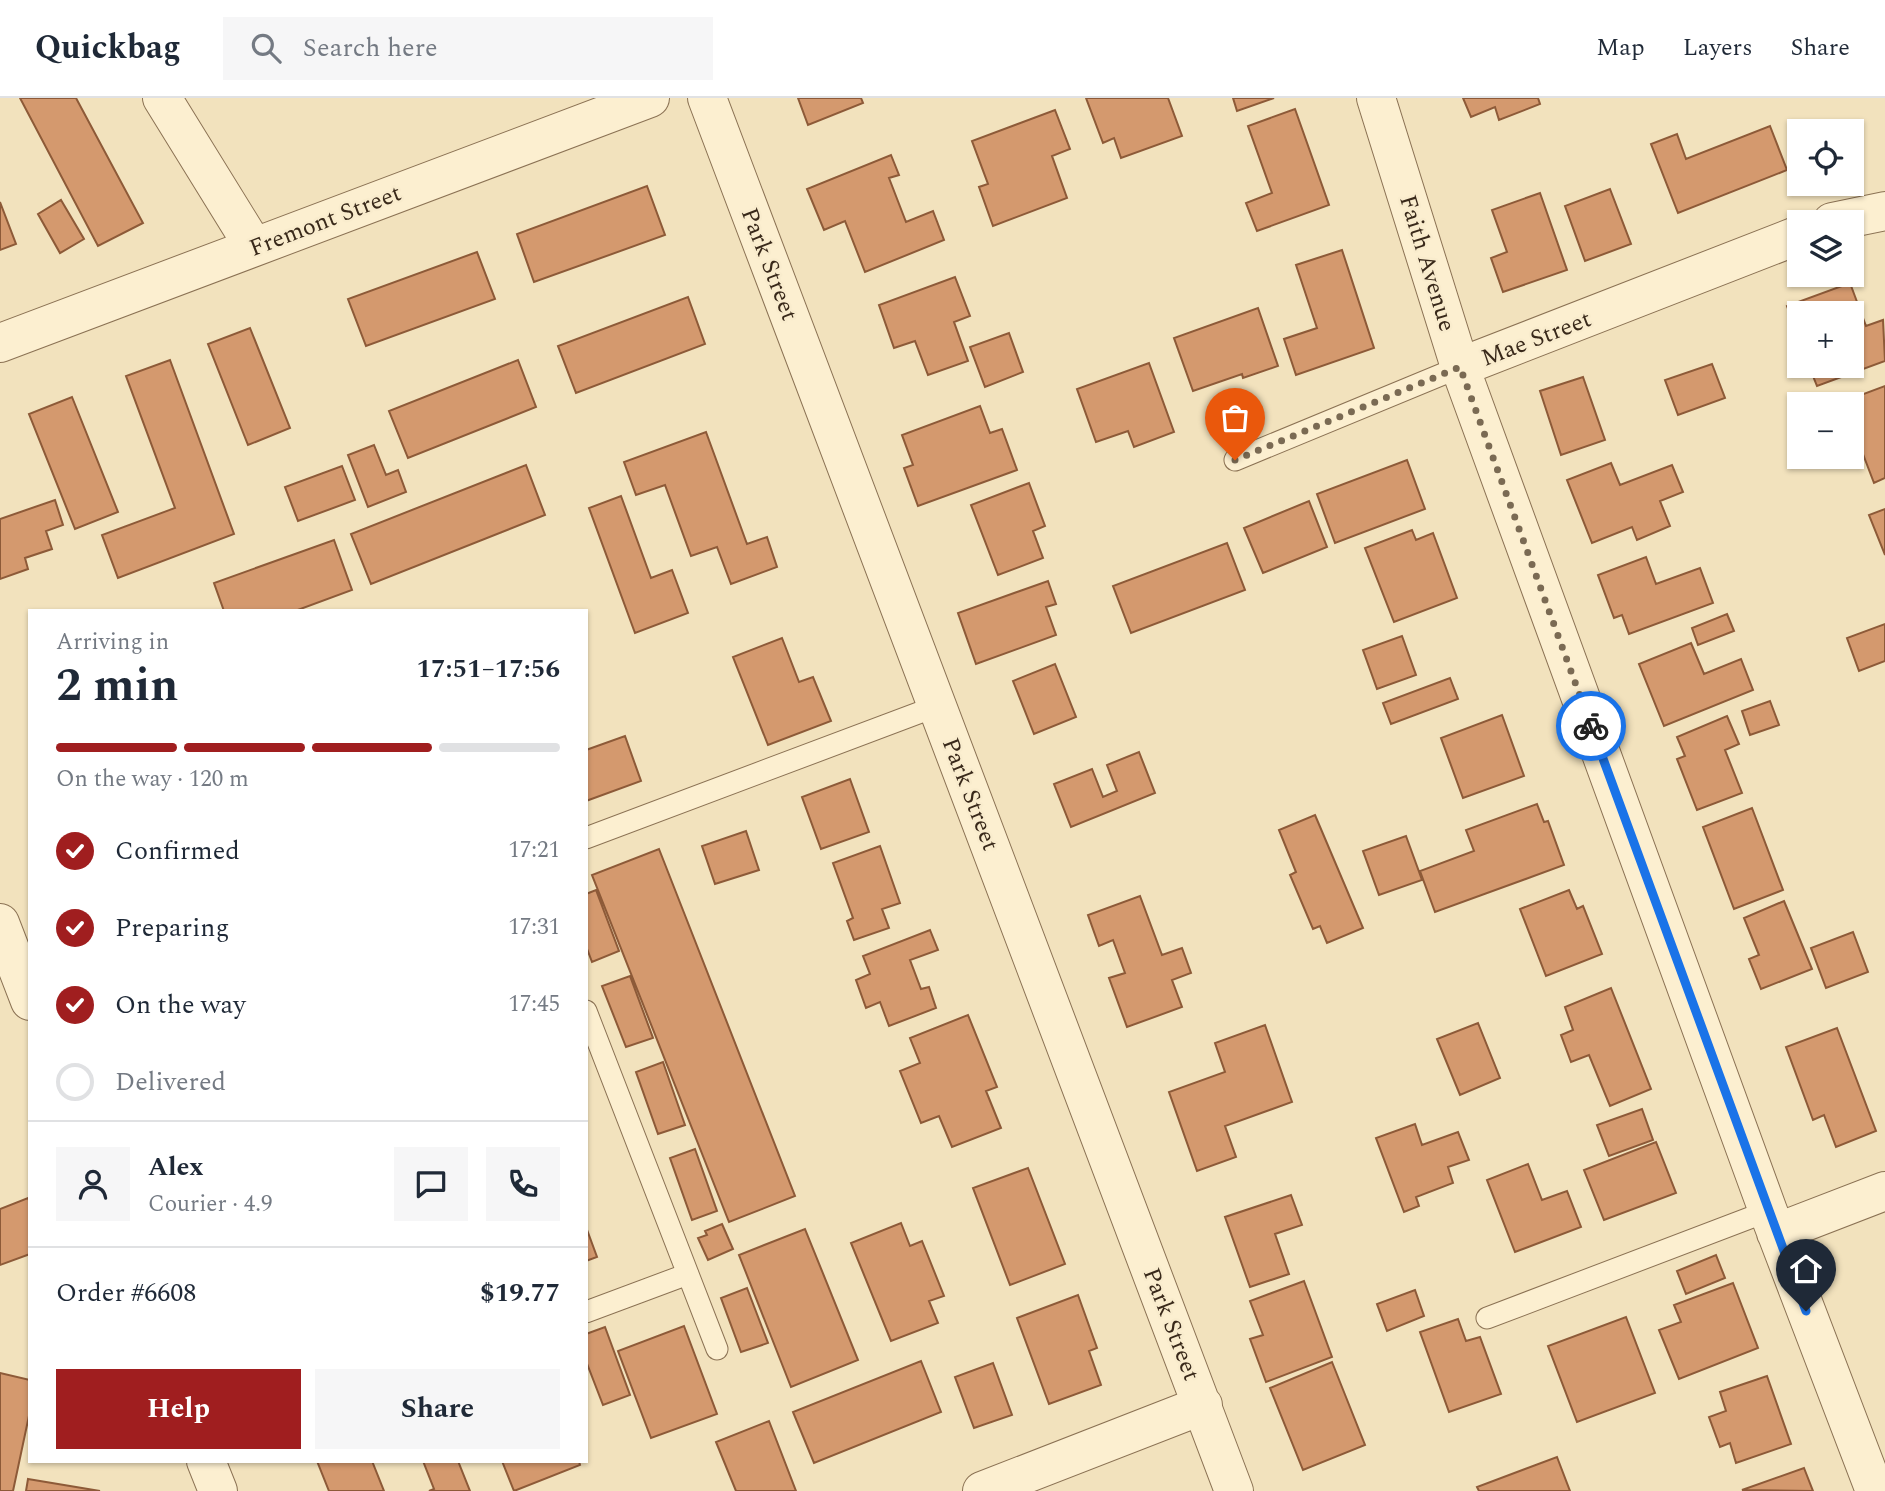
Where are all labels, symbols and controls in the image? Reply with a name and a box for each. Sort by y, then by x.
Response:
search box [223,17,713,80]
text: Quickbag [35,23,181,73]
text: Search here [303,28,438,68]
icon: search [247,29,285,67]
text: Map [1596,30,1645,66]
text: Layers [1683,30,1753,66]
text: Share [1791,30,1850,66]
map controls [1787,119,1864,469]
button: locate [1787,119,1864,196]
street label: Fremont Street [244,175,407,266]
street label: Faith Avenue [1389,191,1465,336]
street label: Park Street [731,203,807,326]
button: layers [1787,210,1864,287]
street label: Mae Street [1476,301,1597,376]
button: + [1787,301,1864,378]
pin [1205,388,1265,460]
button: − [1787,392,1864,469]
icon: bag [1216,399,1254,437]
text: Arriving in [56,625,169,660]
text: 17:51–17:56 [416,649,560,689]
text: 2 min [56,651,178,721]
courier [1556,691,1626,761]
icon: bike [1572,707,1610,745]
street label: Park Street [932,733,1008,856]
text: On the way · 120 m [56,762,249,797]
text: Confirmed [115,831,240,871]
icon: check [56,832,94,870]
text: 17:21 [508,833,560,868]
text: Preparing [115,908,229,948]
icon: check [56,909,94,947]
text: 17:31 [508,910,560,945]
text: On the way [115,985,246,1025]
icon: check [56,986,94,1024]
text: 17:45 [508,987,560,1022]
text: Delivered [115,1062,226,1102]
button: person [56,1147,130,1221]
text: Alex [148,1147,203,1187]
button: chat [394,1147,468,1221]
button: phone [486,1147,560,1221]
text: Courier · 4.9 [148,1187,273,1222]
pin [1776,1239,1836,1311]
icon: home [1787,1250,1825,1288]
street label: Park Street [1133,1263,1209,1386]
text: Order #6608 [56,1273,196,1313]
text: $19.77 [480,1273,560,1313]
button: Help [56,1369,301,1449]
button: Share [315,1369,560,1449]

